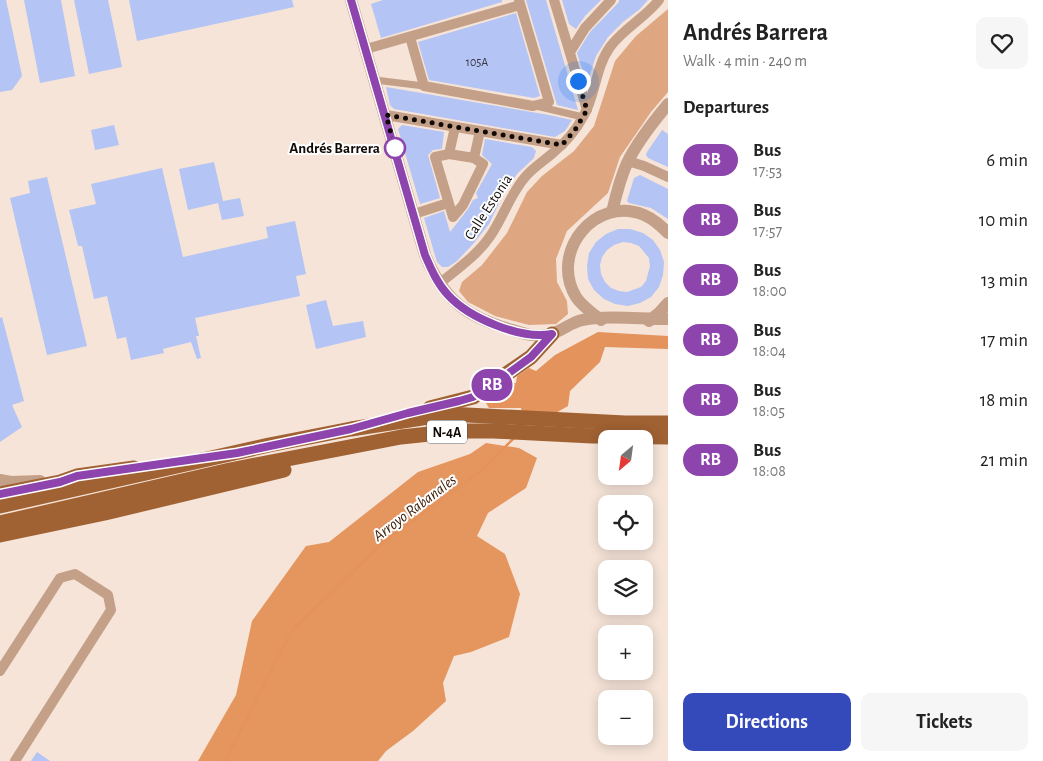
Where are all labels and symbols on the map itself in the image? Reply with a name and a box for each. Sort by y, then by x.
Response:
house number: 105A [466,56,488,68]
your location [566,69,591,94]
marker: Andrés Barrera [384,137,406,159]
place label: Andrés Barrera [289,141,380,156]
street label: Calle Estonia [462,172,515,243]
line badge: RB [470,369,514,401]
road number: N-4A [427,421,467,444]
north arrow [598,430,652,485]
water label: Arroyo Rabanales [369,472,459,545]

